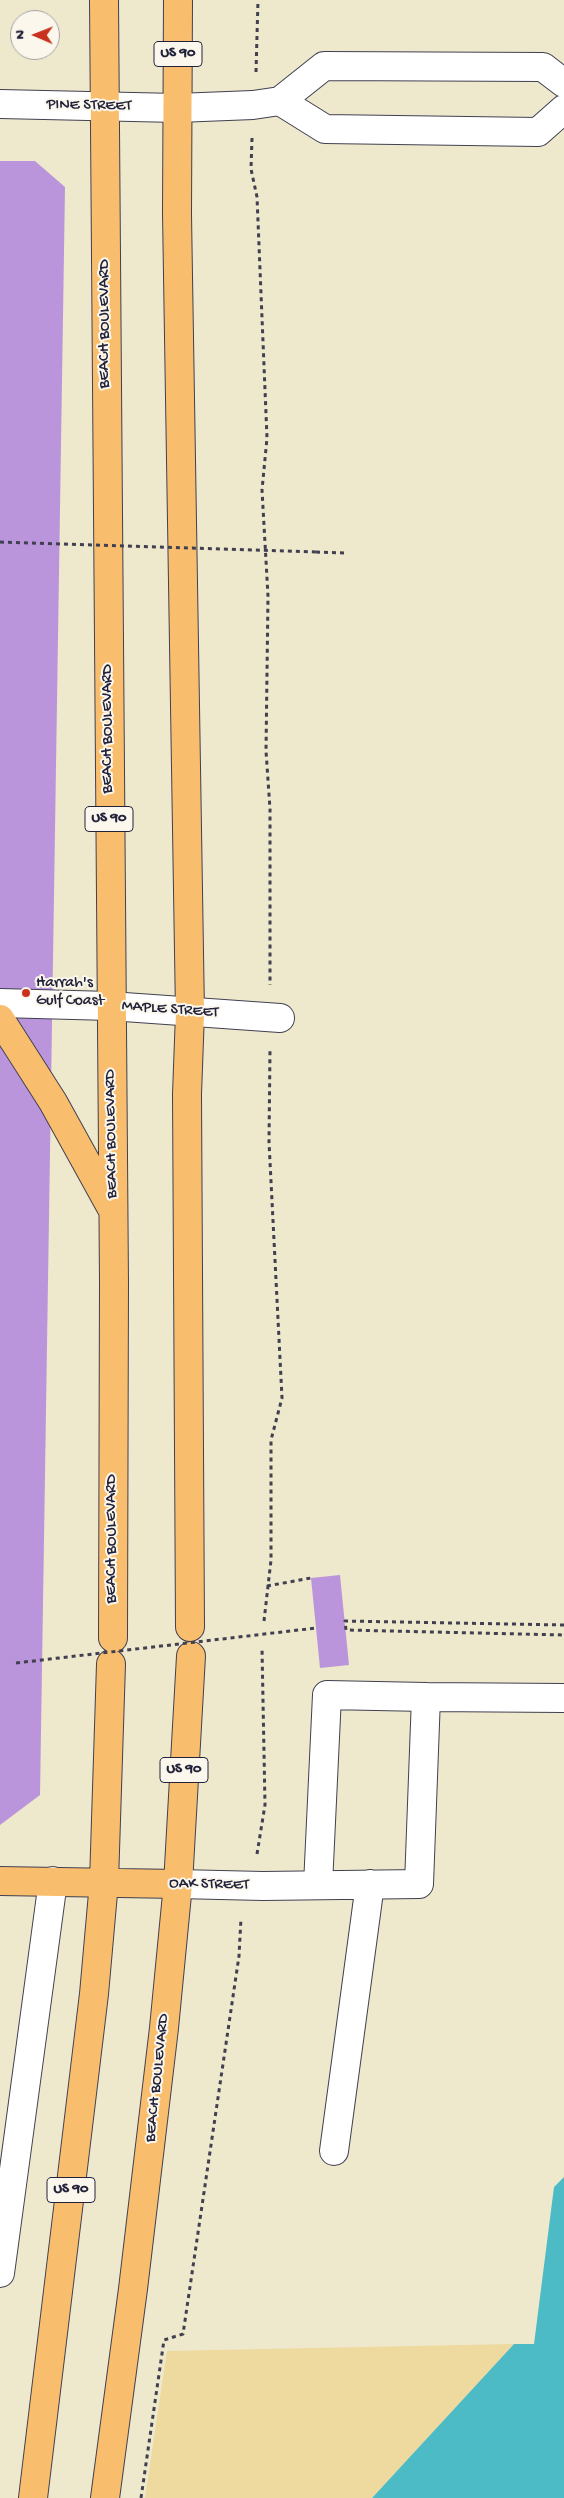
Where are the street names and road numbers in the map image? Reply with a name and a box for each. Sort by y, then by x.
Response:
road number: US 90 [154,42,202,66]
street label: PINE STREET [46,96,132,116]
street label: BEACH BOULEVARD [96,259,116,389]
street label: BEACH BOULEVARD [99,664,119,794]
road number: US 90 [85,806,133,832]
street label: MAPLE STREET [121,997,219,1023]
street label: BEACH BOULEVARD [101,1069,123,1199]
street label: BEACH BOULEVARD [103,1474,123,1604]
road number: US 90 [160,1758,208,1782]
street label: OAK STREET [169,1875,249,1895]
street label: BEACH BOULEVARD [142,2013,174,2143]
road number: US 90 [47,2178,95,2202]

